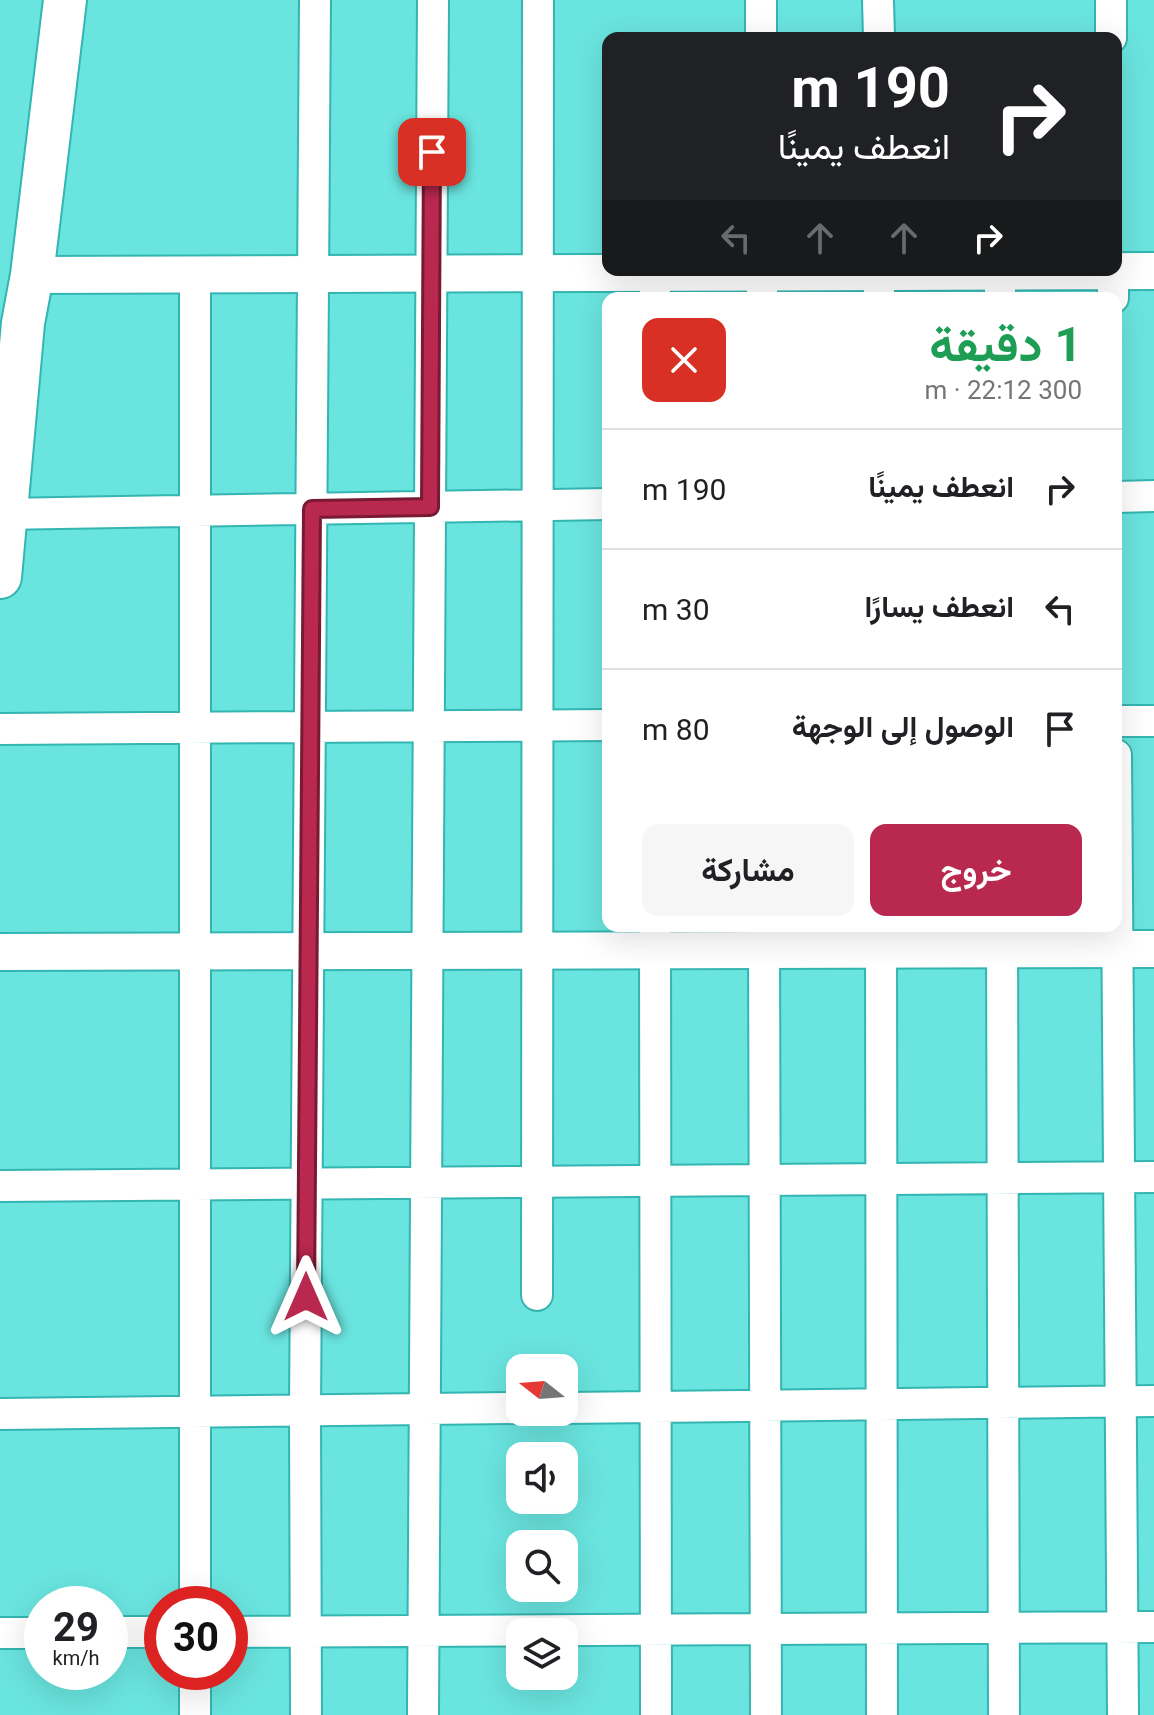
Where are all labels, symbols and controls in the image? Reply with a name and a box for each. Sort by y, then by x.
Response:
text: 190 m [791,55,950,121]
icon: right [978,64,1082,168]
pin [398,118,466,186]
text: انعطف يمينًا [778,126,950,168]
icon: arrive [410,130,454,174]
icon: left [714,216,758,260]
icon: ahead [798,216,842,260]
icon: ahead [882,216,926,260]
icon: right [966,216,1010,260]
text: 1 دقيقة [929,316,1082,373]
button: close [642,318,726,402]
text: 300 m · 22:12 [924,375,1082,405]
icon: right [1038,467,1082,511]
text: انعطف يمينًا [868,469,1014,504]
text: 190 m [642,472,726,507]
icon: left [1038,587,1082,631]
text: انعطف يسارًا [865,589,1014,624]
text: 30 m [642,592,710,627]
icon: arrive [1038,707,1082,751]
text: الوصول إلى الوجهة [792,709,1014,744]
text: 80 m [642,712,710,747]
button: مشاركة [642,824,854,916]
button: خروج [870,824,1082,916]
position arrow [264,1255,348,1339]
north arrow [506,1354,578,1426]
map controls [506,1354,578,1690]
button: sound [506,1442,578,1514]
button: search [506,1530,578,1602]
speed limit sign: 30 [144,1586,248,1690]
text: 29 [53,1604,99,1651]
button: layers [506,1618,578,1690]
text: km/h [53,1646,99,1670]

